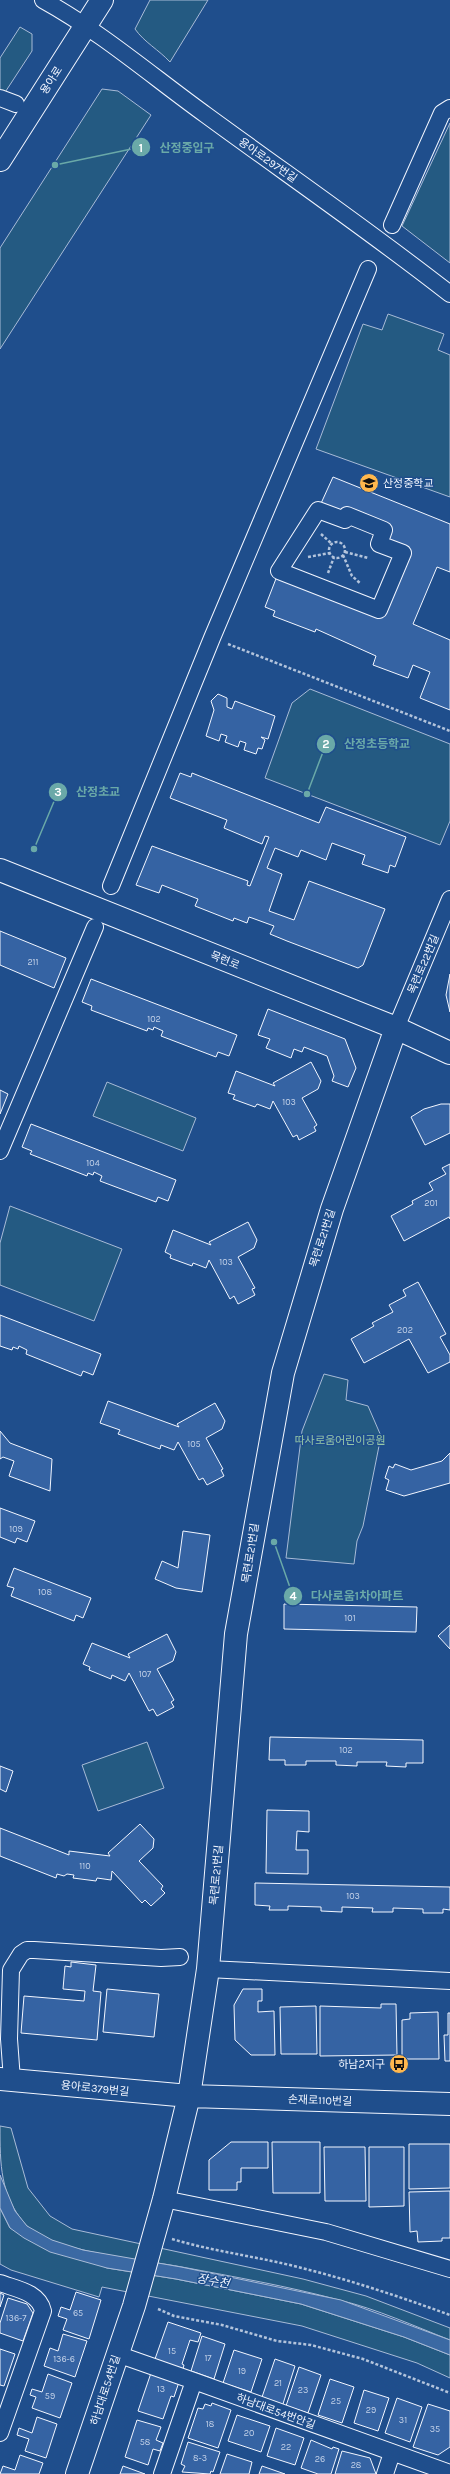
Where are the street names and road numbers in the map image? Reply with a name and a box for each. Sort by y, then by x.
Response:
street label: 용아로 [38,64,65,97]
street label: 용아로297번길 [236,135,300,185]
street label: 목련로22번길 [405,932,442,996]
street label: 목련로 [208,949,241,972]
street label: 목련로21번길 [307,1207,338,1269]
street label: 목련로21번길 [239,1522,262,1584]
street label: 목련로21번길 [207,1844,226,1906]
street label: 용아로379번길 [60,2078,130,2099]
street label: 손재로110번길 [288,2093,352,2108]
street label: 하남대로54번길 [88,2353,123,2427]
street label: 하남대로54번안길 [235,2391,317,2432]

